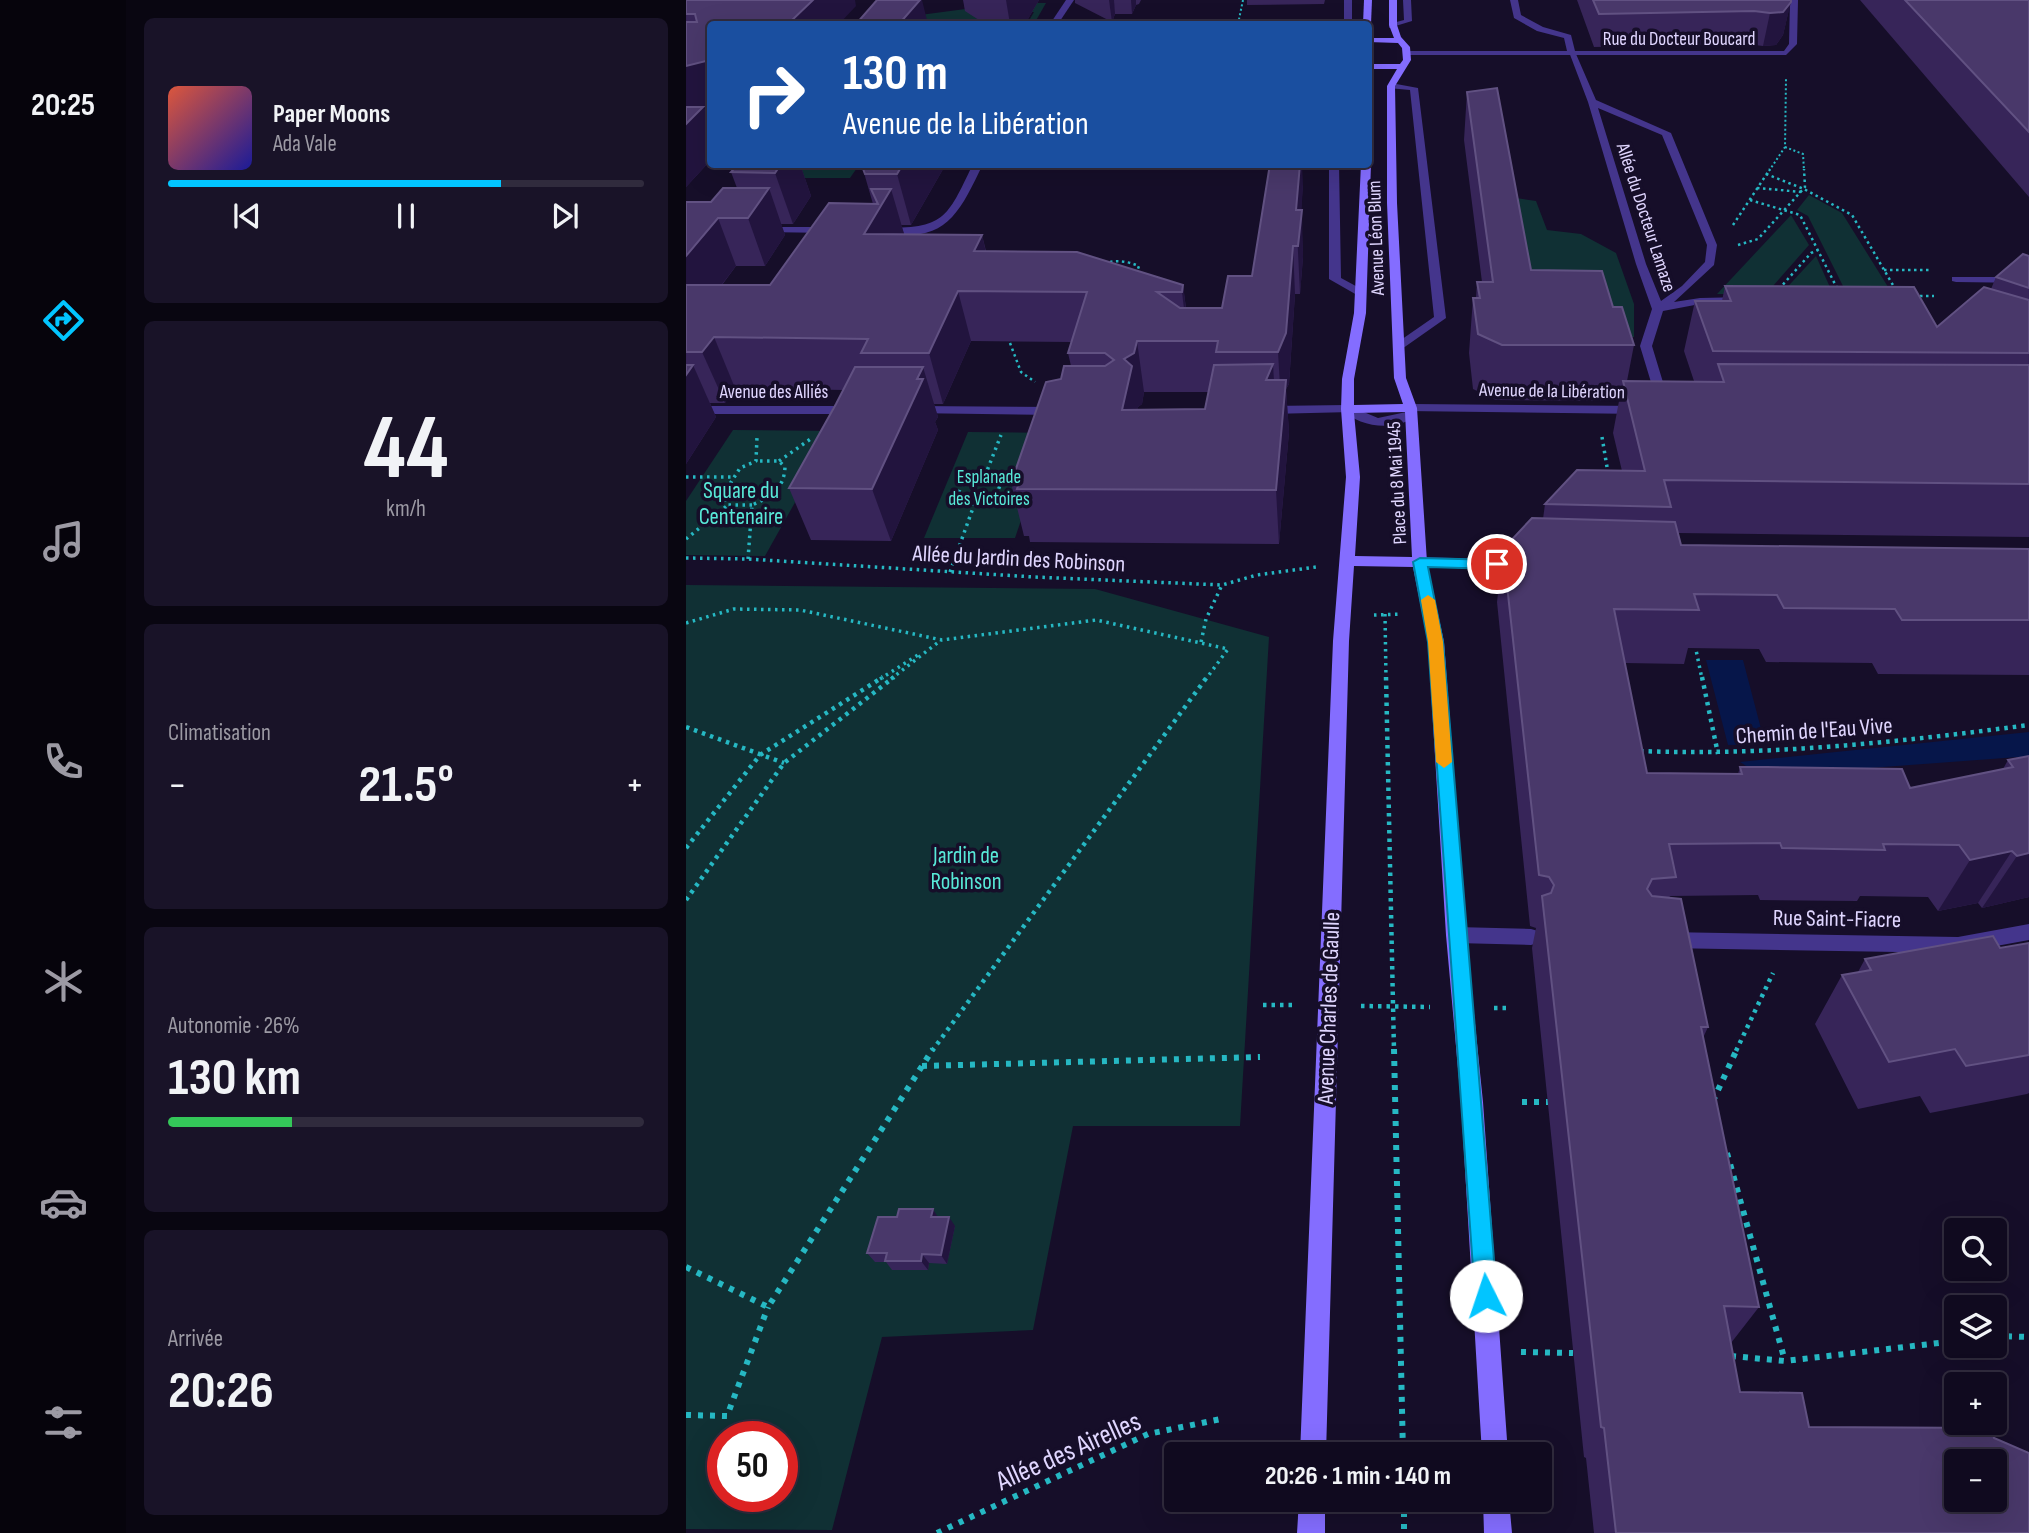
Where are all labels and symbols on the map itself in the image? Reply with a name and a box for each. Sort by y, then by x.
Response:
street label: Rue du Docteur Boucard [1603,28,1755,51]
street label: Allée du Docteur Lamaze [1610,139,1680,295]
street label: Avenue Léon Blum [1363,180,1390,297]
street label: Avenue de la Libération [1478,379,1625,404]
street label: Avenue des Alliés [719,381,829,404]
street label: Place du 8 Mai 1945 [1383,421,1412,545]
park label: Esplanade des Victoires [948,466,1030,511]
park label: Square du Centenaire [699,477,783,531]
pin [1467,534,1527,594]
street label: Allée du Jardin des Robinson [911,539,1126,579]
street label: Chemin de l'Eau Vive [1735,712,1893,750]
park label: Jardin de Robinson [930,842,1002,896]
street label: Rue Saint-Fiacre [1773,904,1901,934]
street label: Avenue Charles de Gaulle [1312,912,1346,1105]
position arrow [1449,1259,1523,1333]
street label: Allée des Airelles [990,1405,1146,1498]
speed limit sign: 50 [707,1421,798,1512]

